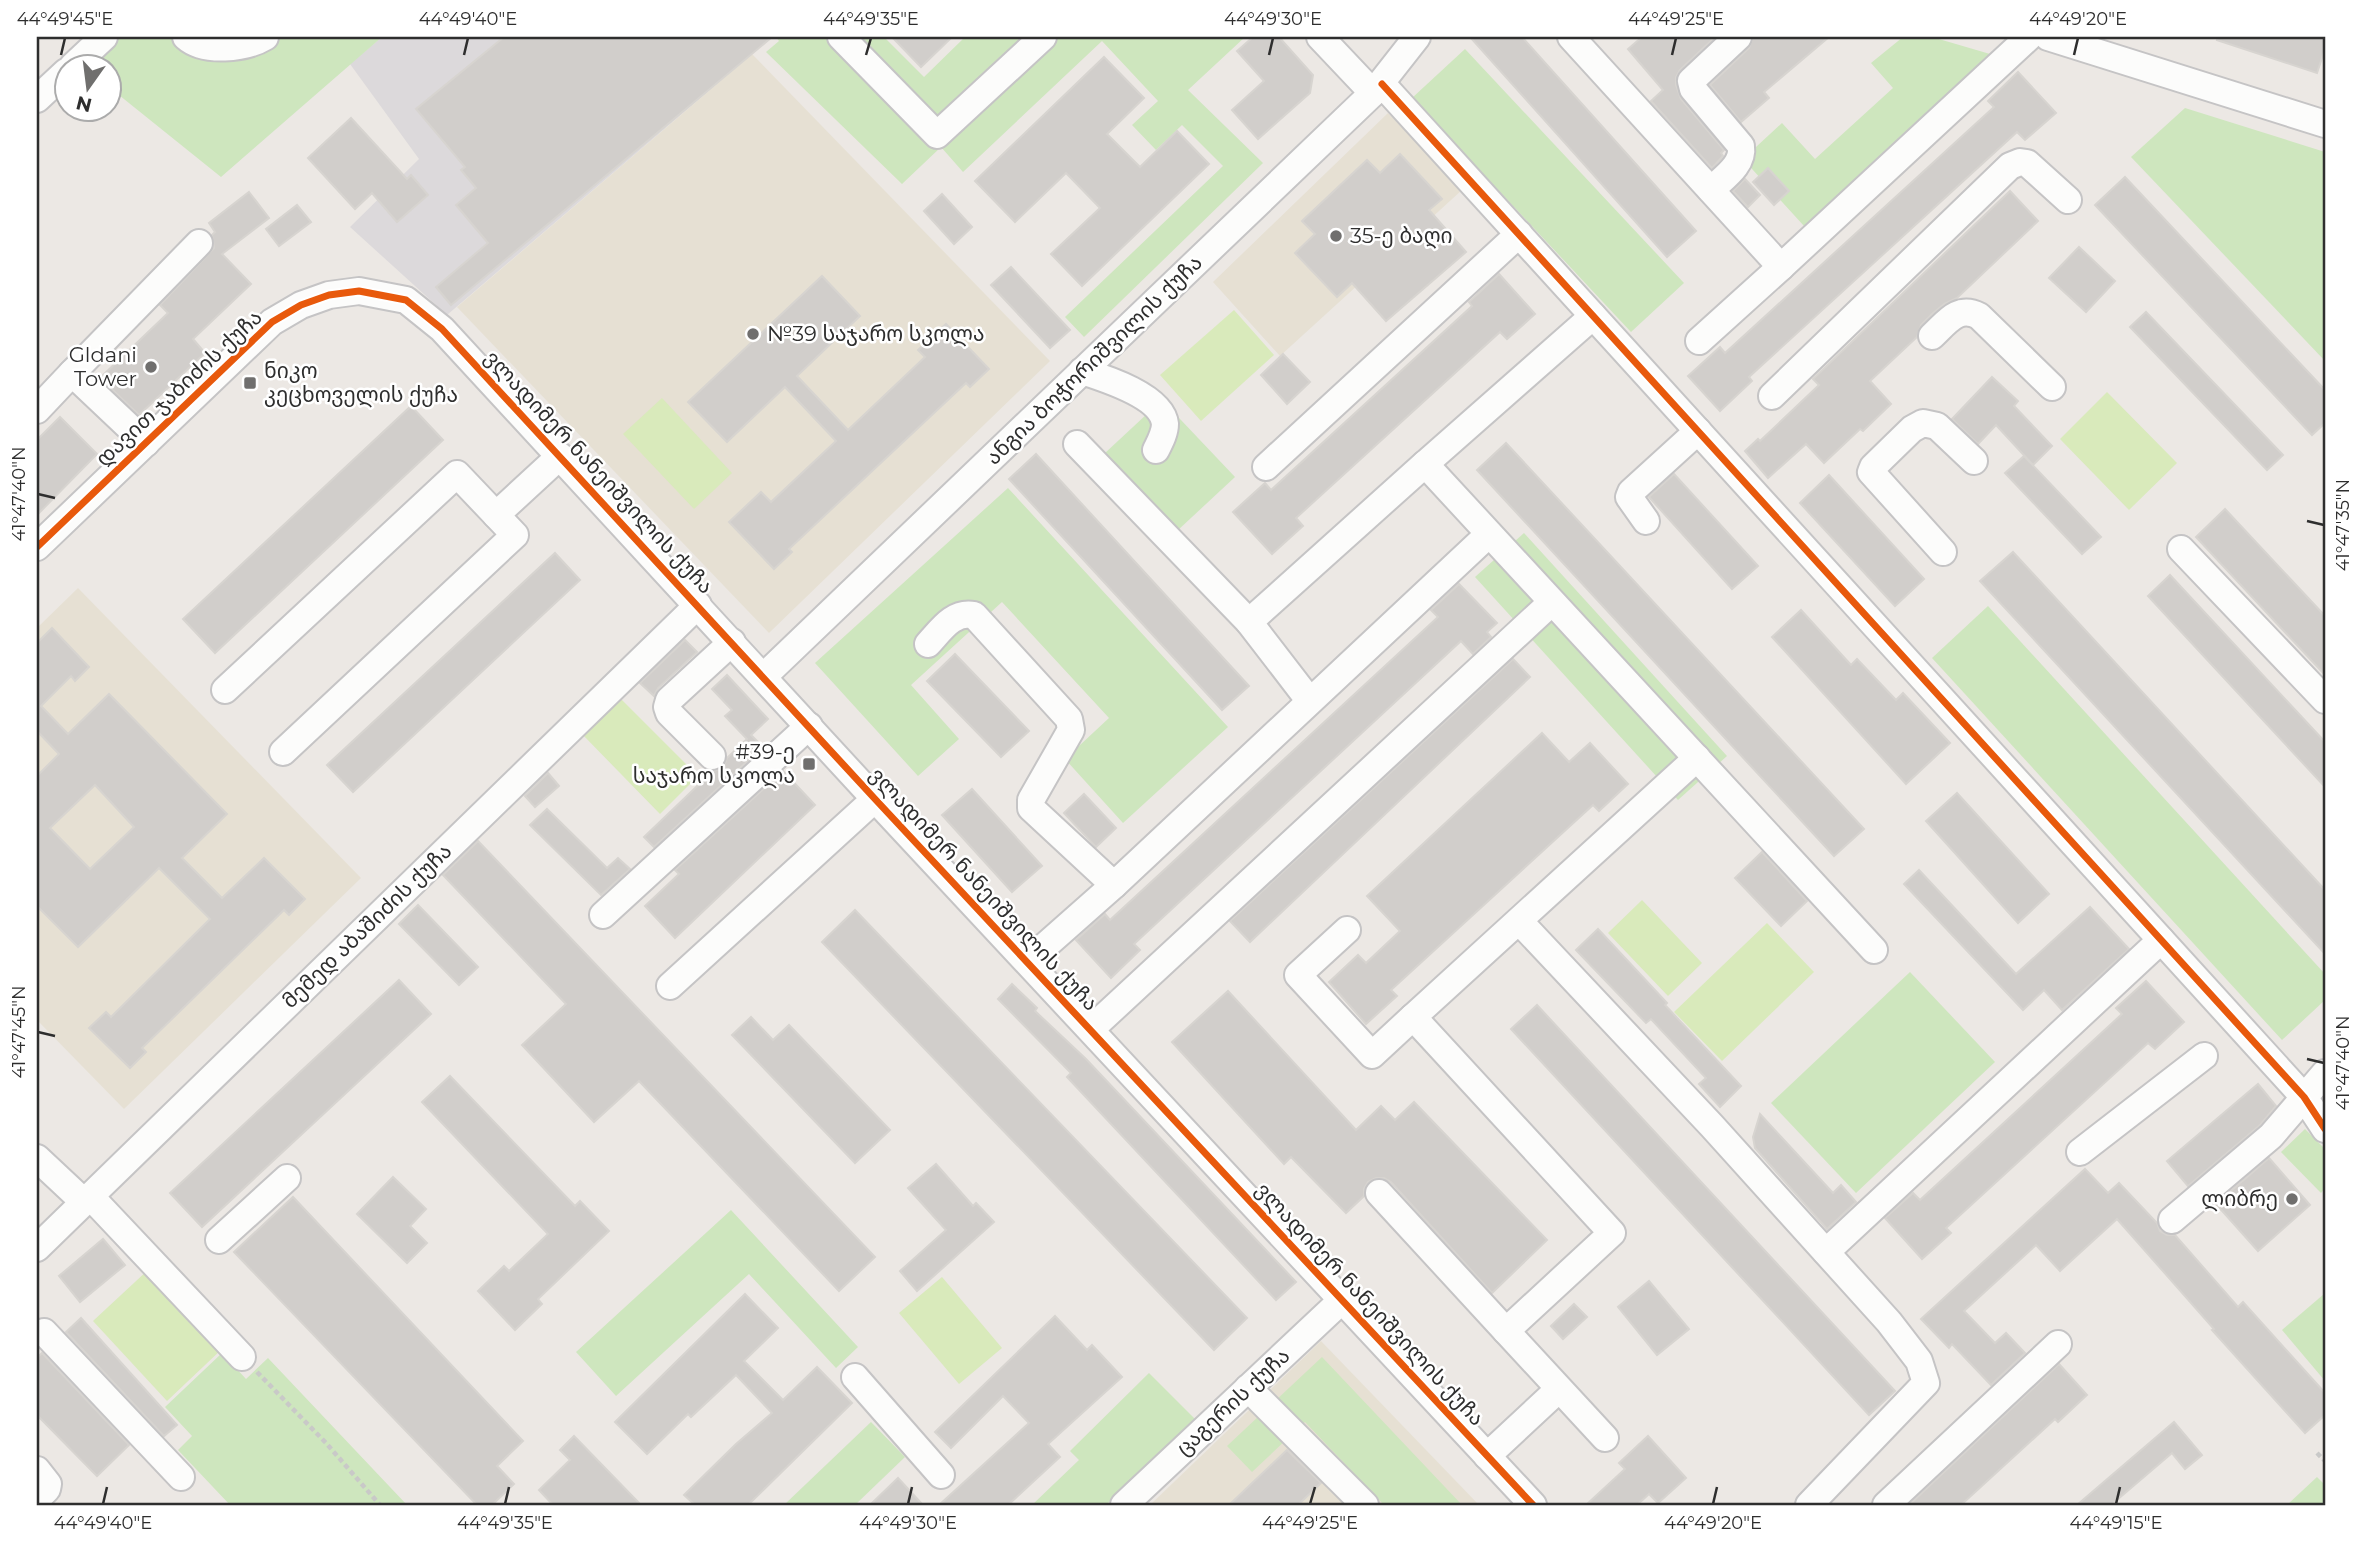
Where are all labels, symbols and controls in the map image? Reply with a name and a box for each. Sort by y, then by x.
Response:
text: 44°49'45"E [17,8,113,30]
text: 44°49'40"E [419,8,517,30]
text: 44°49'35"E [823,8,919,30]
text: 44°49'30"E [1224,8,1322,30]
text: 44°49'25"E [1628,8,1724,30]
text: 44°49'20"E [2029,8,2127,30]
north arrow [52,52,122,122]
text: N [74,91,94,117]
place label: 35-ე ბაღი [1350,223,1453,249]
marker: 35-ე ბაღი [1328,228,1344,244]
street label: ანგია ბოჭორიშვილის ქუჩა [980,250,1208,470]
street label: დავით ჯაბიძის ქუჩა [90,304,268,472]
place label: №39 საჯარო სკოლა [767,321,985,347]
marker: №39 საჯარო სკოლა [745,326,761,342]
place label: Gldani Tower [69,342,137,391]
street label: ვლადიმერ ნანეიშვილის ქუჩა [479,345,719,599]
place label: ნიკო კეცხოველის ქუჩა [264,358,458,408]
marker: Gldani Tower [143,359,159,375]
marker: ნიკო კეცხოველის ქუჩა [242,375,258,391]
text: 41°47'40"N [8,446,30,542]
text: 41°47'35"N [2332,479,2354,571]
place label: #39-ე საჯარო სკოლა [633,739,795,789]
marker: #39-ე საჯარო სკოლა [801,756,817,772]
street label: ვლადიმერ ნანეიშვილის ქუჩა [864,762,1104,1016]
street label: მემედ აბაშიძის ქუჩა [277,838,457,1014]
text: 41°47'45"N [8,985,30,1079]
text: 41°47'40"N [2332,1015,2354,1111]
street label: ვლადიმერ ნანეიშვილის ქუჩა [1250,1177,1490,1431]
place label: ლიბრე [2201,1186,2278,1212]
marker: ლიბრე [2284,1191,2300,1207]
street label: ცაგერის ქუჩა [1171,1343,1295,1461]
text: 44°49'40"E [54,1512,152,1534]
text: 44°49'35"E [457,1512,553,1534]
text: 44°49'30"E [859,1512,957,1534]
text: 44°49'25"E [1262,1512,1358,1534]
text: 44°49'20"E [1664,1512,1762,1534]
text: 44°49'15"E [2070,1512,2162,1534]

